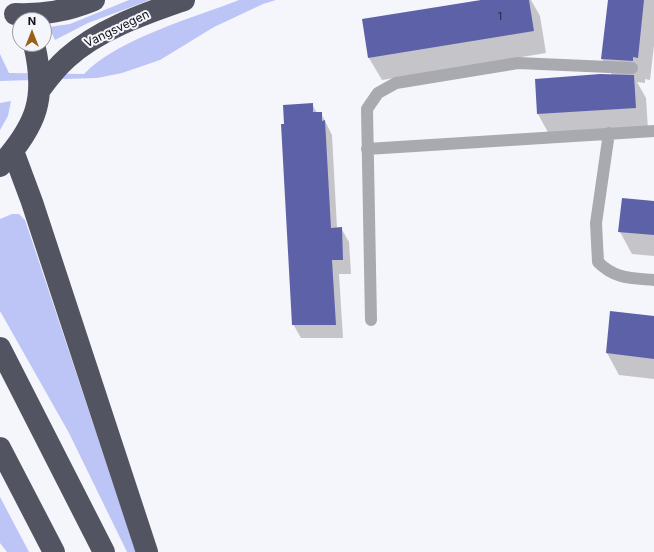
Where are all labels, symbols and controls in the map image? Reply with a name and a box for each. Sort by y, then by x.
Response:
street label: Vangsvegen [82,7,152,51]
house number: 1 [498,11,502,23]
north arrow [12,12,52,52]
text: N [28,14,36,28]

